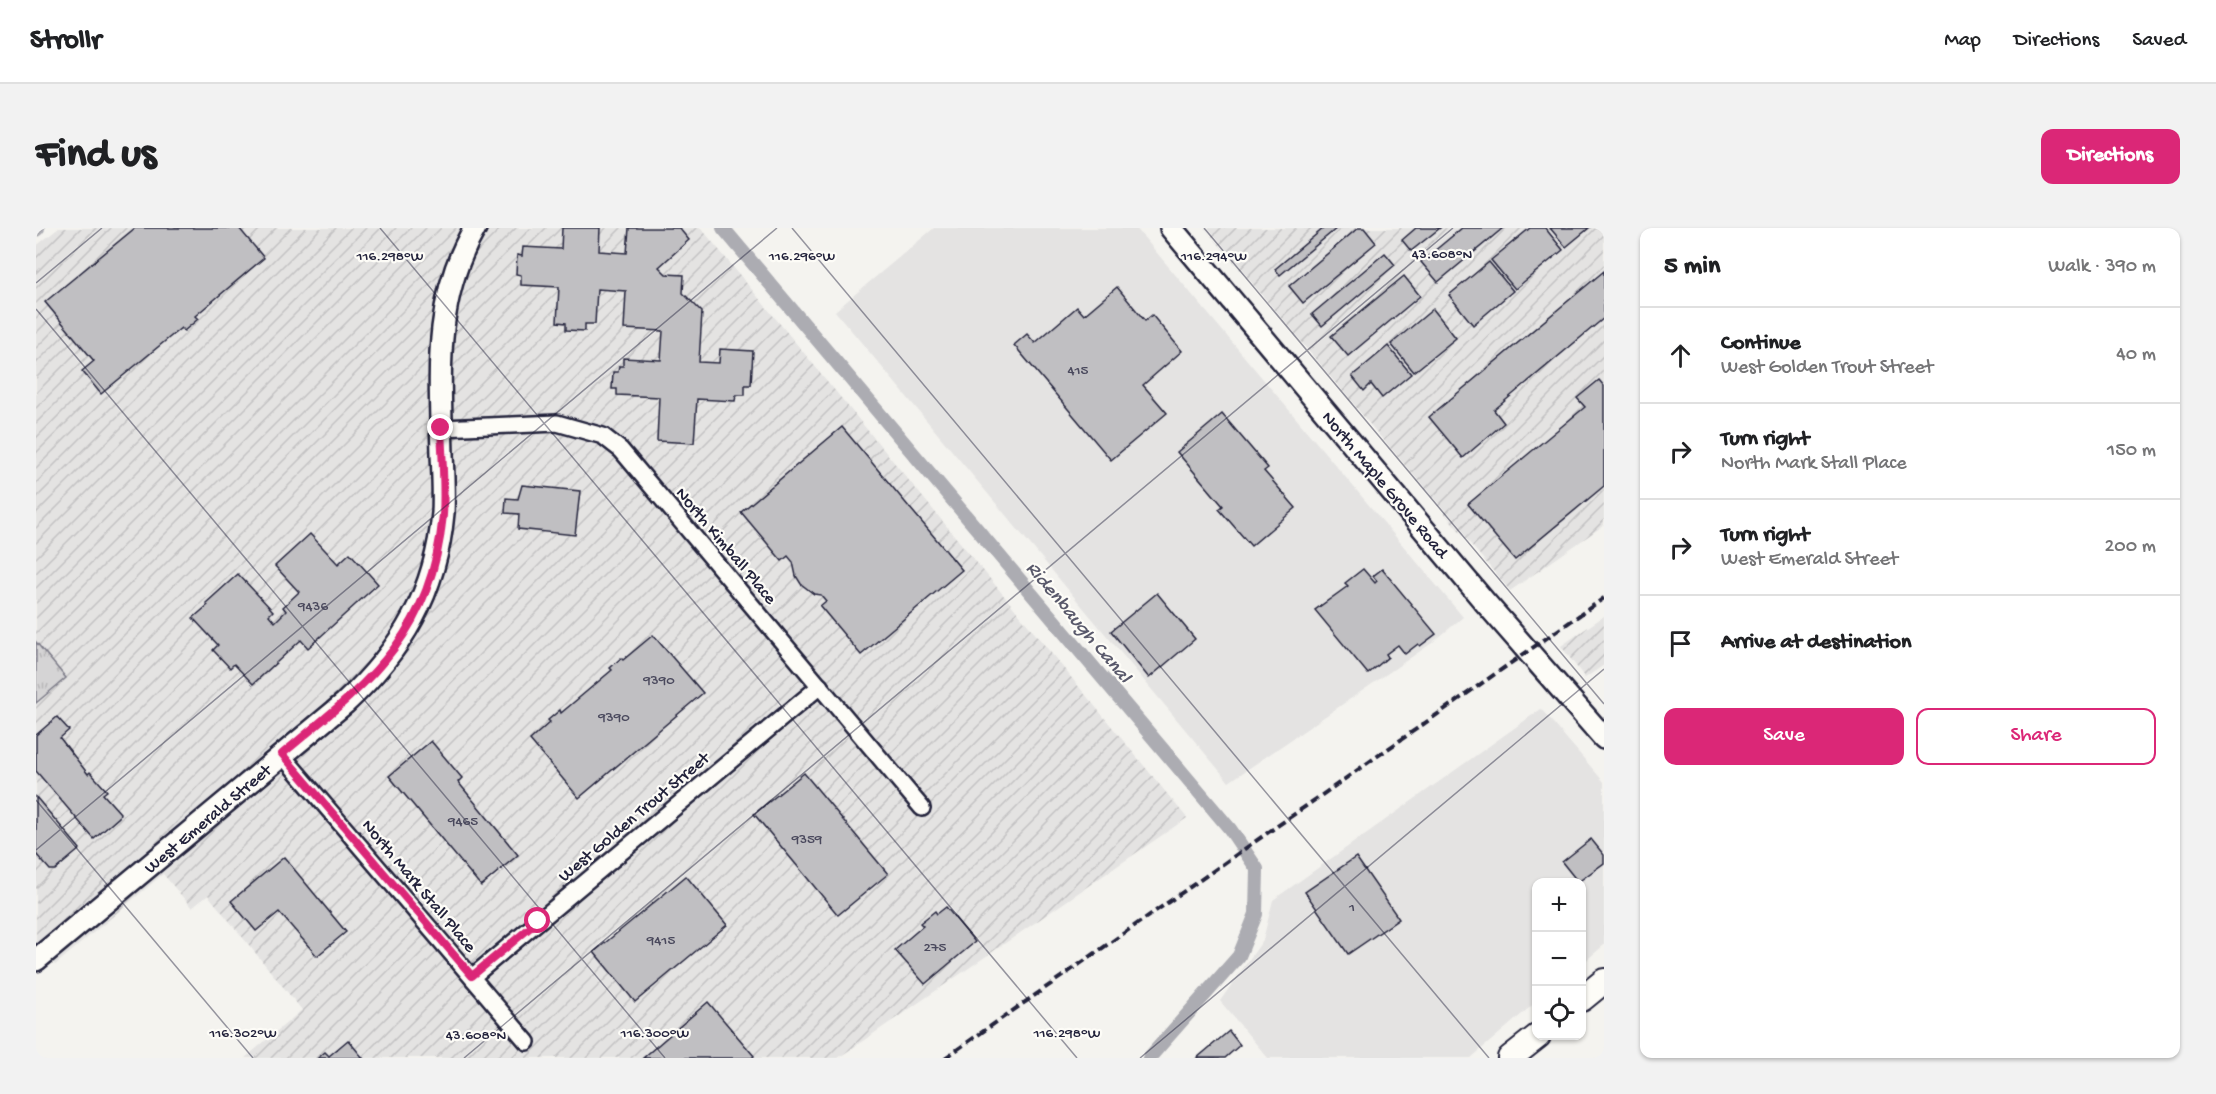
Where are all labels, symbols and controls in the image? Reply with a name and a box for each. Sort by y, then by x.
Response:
text: Strollr [30,25,101,58]
text: Map [1944,29,1981,54]
text: Directions [2014,29,2099,54]
text: Saved [2132,29,2186,54]
button: Directions [2041,129,2180,184]
text: Find us [36,132,156,181]
text: 43.608°N [1412,246,1472,264]
text: 116.298°W [355,248,424,266]
text: 116.296°W [768,248,835,266]
text: 116.294°W [1180,248,1247,266]
text: 5 min [1664,252,1720,283]
text: Walk · 390 m [2048,256,2156,279]
text: Continue [1721,331,1801,357]
icon: ahead [1664,339,1697,372]
text: 40 m [2116,344,2156,367]
text: West Golden Trout Street [1721,357,1933,380]
house number: 415 [1067,362,1089,380]
street label: North Maple Grove Road [1316,408,1453,565]
route end [427,414,453,440]
text: Turn right [1721,427,1809,453]
icon: right [1664,435,1697,468]
text: 150 m [2107,440,2156,463]
text: North Mark Stall Place [1721,453,1907,476]
street label: North Kimball Place [670,484,781,610]
text: Turn right [1721,523,1809,549]
icon: right [1664,531,1697,564]
text: 200 m [2105,536,2156,559]
text: West Emerald Street [1721,549,1898,572]
water label: Ridenbaugh Canal [1020,558,1136,690]
house number: 9436 [297,598,328,616]
icon: arrive [1664,627,1697,660]
text: Arrive at destination [1721,630,1911,656]
house number: 9390 [642,672,675,690]
button: Save [1664,708,1904,765]
button: Share [1916,708,2156,765]
house number: 9390 [597,709,630,727]
street label: West Golden Trout Street [555,747,716,887]
street label: West Emerald Street [141,760,278,879]
house number: 9465 [447,813,478,831]
street label: North Mark Stall Place [356,816,480,958]
house number: 9359 [791,831,823,849]
map controls [1532,878,1586,1040]
button: + [1532,878,1586,932]
house number: 1 [1348,899,1355,917]
route start [524,907,550,933]
house number: 9415 [646,932,675,950]
button: − [1532,932,1586,986]
house number: 275 [923,939,947,957]
button: locate [1532,986,1586,1040]
text: 116.302°W [208,1025,277,1043]
text: 116.300°W [620,1025,690,1043]
text: 116.298°W [1032,1025,1101,1043]
text: 43.608°N [446,1027,506,1045]

